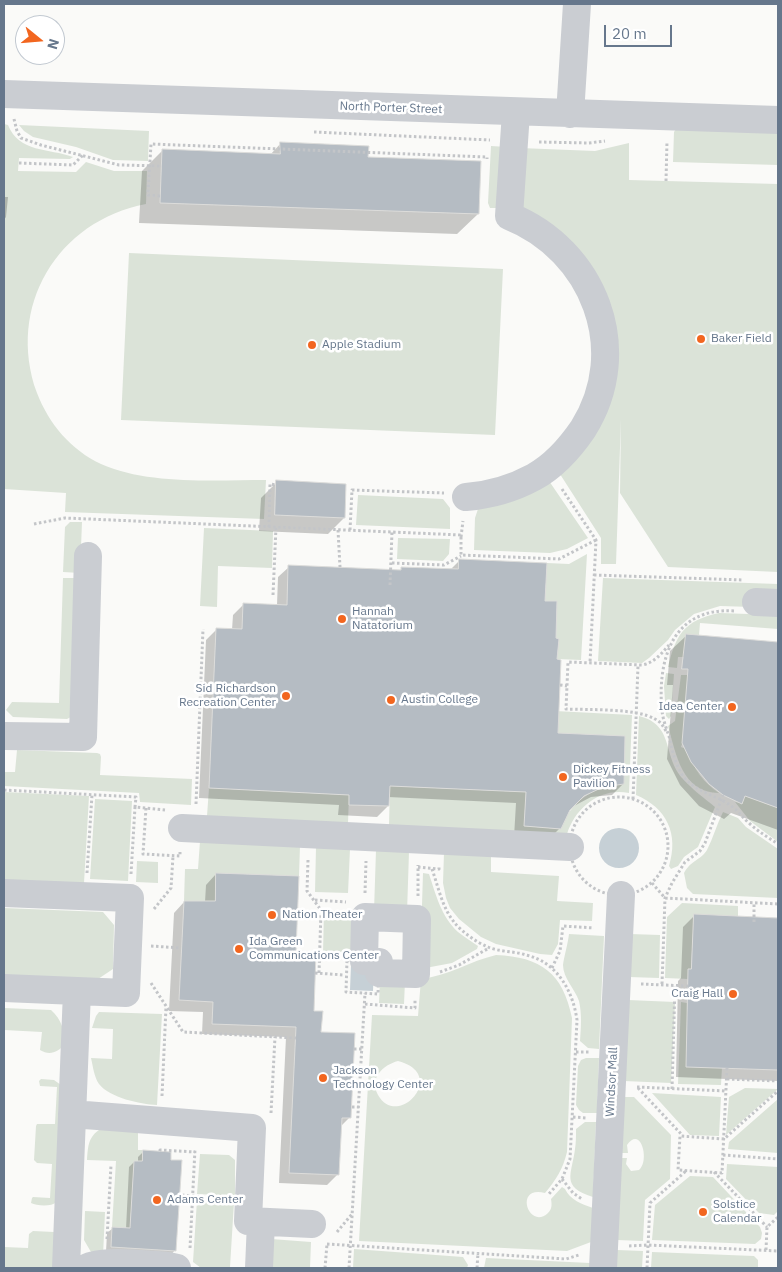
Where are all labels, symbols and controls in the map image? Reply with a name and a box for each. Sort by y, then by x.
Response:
north arrow [15,15,65,65]
scale bar [607,15,674,47]
text: 20 m [612,24,647,43]
text: N [43,37,63,52]
street label: North Porter Street [339,99,443,117]
place label: Baker Field [711,332,772,346]
marker: Baker Field [695,333,707,345]
place label: Apple Stadium [322,338,401,352]
marker: Apple Stadium [306,339,318,351]
place label: Hannah Natatorium [352,605,413,633]
marker: Hannah Natatorium [336,613,348,625]
place label: Sid Richardson Recreation Center [179,682,276,710]
marker: Sid Richardson Recreation Center [280,690,292,702]
place label: Austin College [401,693,478,707]
marker: Austin College [385,694,397,706]
place label: Idea Center [658,700,722,714]
marker: Idea Center [726,701,738,713]
place label: Dickey Fitness Pavilion [573,763,650,791]
marker: Dickey Fitness Pavilion [557,771,569,783]
place label: Nation Theater [282,908,362,922]
marker: Nation Theater [266,909,278,921]
place label: Ida Green Communications Center [249,935,379,963]
marker: Ida Green Communications Center [233,943,245,955]
place label: Craig Hall [671,987,723,1001]
marker: Craig Hall [727,988,739,1000]
street label: Windsor Mall [603,1047,621,1117]
place label: Jackson Technology Center [333,1064,433,1092]
marker: Jackson Technology Center [317,1072,329,1084]
place label: Adams Center [167,1193,243,1207]
marker: Adams Center [151,1194,163,1206]
place label: Solstice Calendar [713,1198,761,1226]
marker: Solstice Calendar [697,1206,709,1218]

